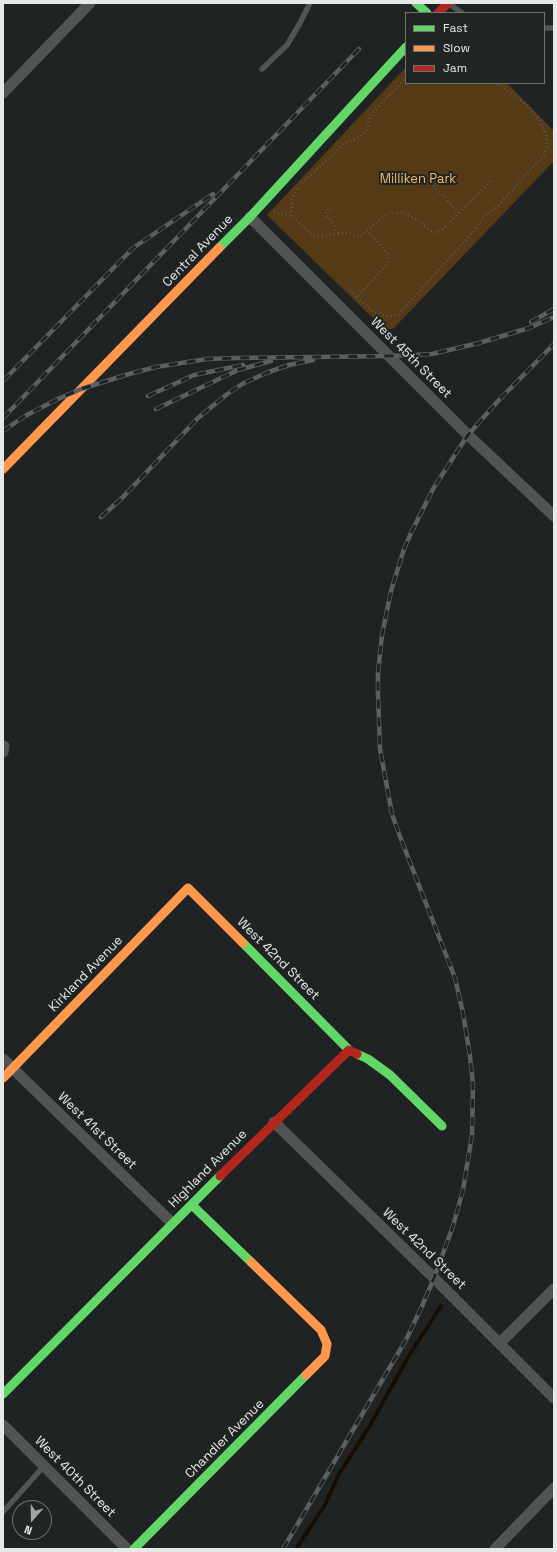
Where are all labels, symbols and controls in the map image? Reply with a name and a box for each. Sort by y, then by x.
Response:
legend [405,12,545,84]
text: Fast [443,20,468,36]
text: Slow [443,40,470,56]
text: Jam [443,60,467,76]
park label: Milliken Park [380,171,456,187]
street label: Central Avenue [160,212,236,290]
street label: West 45th Street [367,314,455,402]
street label: West 42nd Street [233,914,323,1004]
street label: Kirkland Avenue [46,933,126,1015]
street label: West 41st Street [54,1089,140,1173]
street label: Highland Avenue [166,1127,250,1211]
street label: West 42nd Street [379,1205,469,1293]
street label: Chandler Avenue [182,1396,268,1482]
street label: West 40th Street [31,1433,119,1521]
north arrow [12,1500,52,1540]
text: N [22,1522,34,1538]

